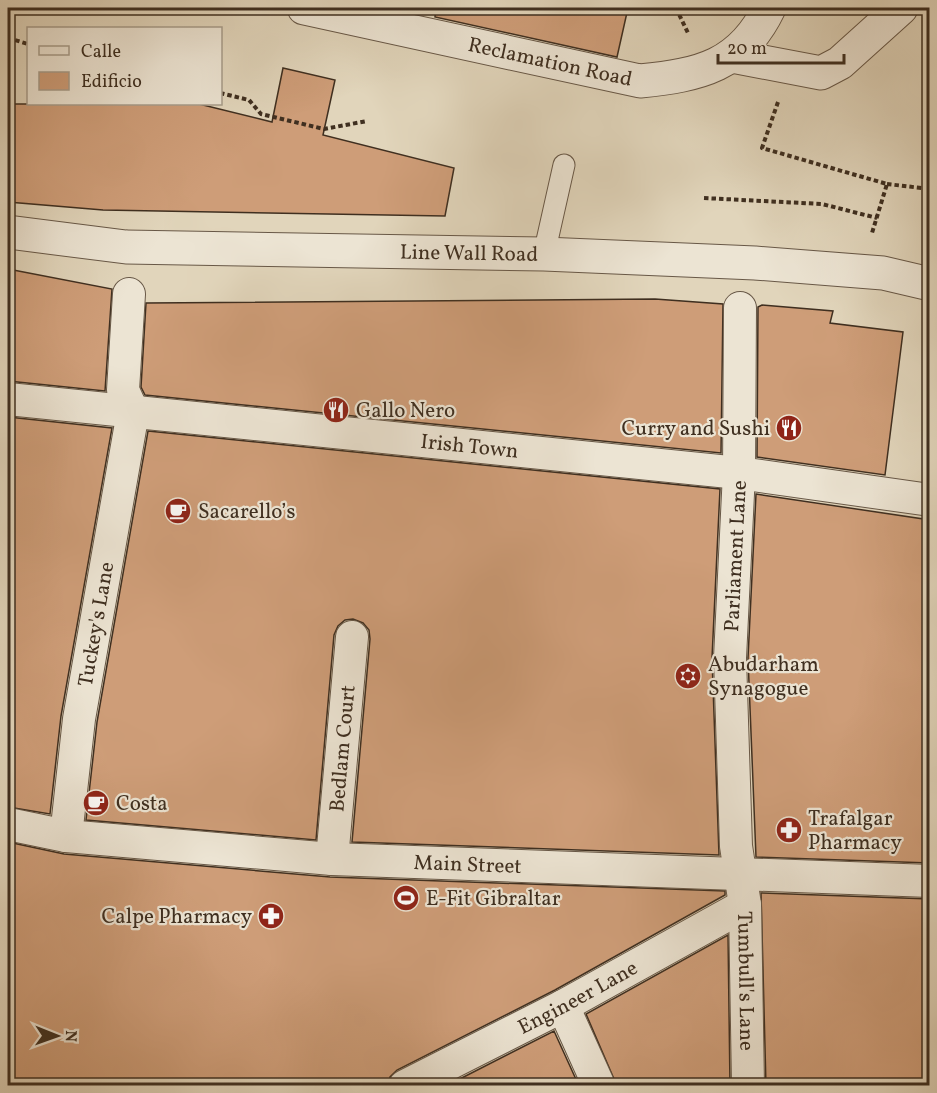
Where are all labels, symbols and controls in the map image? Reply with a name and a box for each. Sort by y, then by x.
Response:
legend [27,27,222,105]
scale bar [718,27,844,65]
street label: Reclamation Road [465,31,635,95]
text: 20 m [727,37,767,62]
text: Calle [81,40,121,65]
text: Edificio [81,70,142,95]
street label: Line Wall Road [400,239,538,270]
restaurant icon: Gallo Nero [321,395,351,425]
place label: Gallo Nero [356,397,455,426]
restaurant icon: Curry and Sushi [774,413,804,443]
place label: Curry and Sushi [622,415,770,444]
street label: Irish Town [419,428,520,467]
street label: Parliament Lane [718,479,755,633]
cafe icon: Sacarello’s [163,496,193,526]
place label: Sacarello’s [198,498,295,527]
street label: Tuckey's Lane [72,560,122,689]
place label: Abudarham Synagogue [708,651,819,704]
synagogue icon: Abudarham Synagogue [673,661,703,691]
street label: Bedlam Court [323,684,364,813]
cafe icon: Costa [81,788,111,818]
place label: Costa [116,790,168,819]
place label: Trafalgar Pharmacy [808,805,902,858]
pharmacy icon: Trafalgar Pharmacy [774,815,804,845]
street label: Main Street [413,849,522,882]
sports icon: E-Fit Gibraltar [391,883,421,913]
place label: E-Fit Gibraltar [426,885,561,914]
pharmacy icon: Calpe Pharmacy [256,901,286,931]
place label: Calpe Pharmacy [102,903,253,932]
street label: Tumbull's Lane [729,911,760,1051]
street label: Engineer Lane [513,954,643,1043]
north arrow [27,1006,87,1066]
text: N [59,1030,81,1043]

